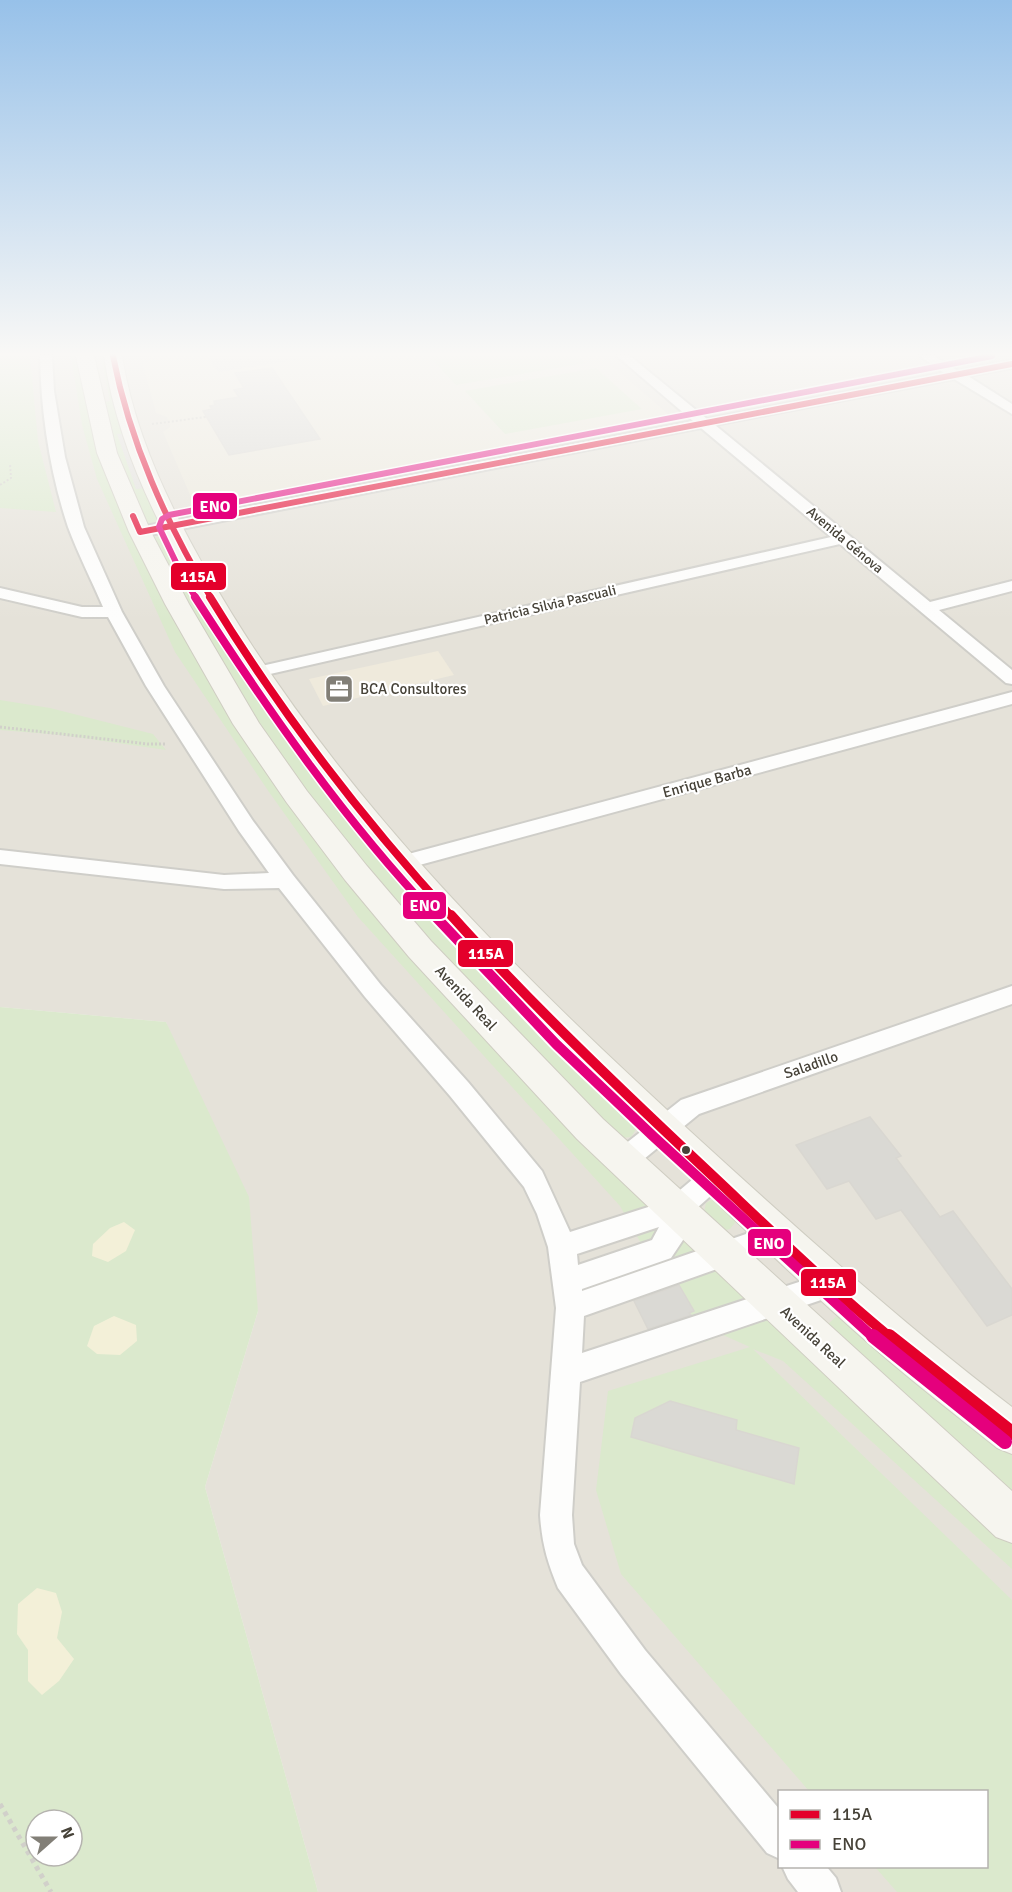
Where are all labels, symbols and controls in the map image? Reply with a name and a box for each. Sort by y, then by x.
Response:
line badge: ENO [192,492,238,520]
text: ENO [200,497,231,517]
street label: Avenida Génova [803,503,887,577]
line badge: 115A [170,562,227,591]
text: 115A [180,567,217,587]
street label: Patricia Silvia Pascuali [482,582,618,628]
office icon: BCA Consultores [323,673,355,705]
place label: BCA Consultores [360,680,467,698]
street label: Enrique Barba [661,761,753,801]
line badge: ENO [402,891,447,920]
text: ENO [410,896,441,916]
line badge: 115A [457,939,514,968]
text: 115A [468,944,505,964]
street label: Avenida Real [431,962,501,1034]
street label: Saladillo [782,1047,841,1083]
unlabelled marker [680,1144,692,1156]
line badge: ENO [747,1228,792,1257]
text: ENO [754,1234,785,1254]
line badge: 115A [800,1268,857,1297]
text: 115A [810,1273,847,1293]
street label: Avenida Real [777,1302,849,1372]
legend [778,1790,988,1868]
text: 115A [832,1803,872,1825]
north arrow [24,1808,84,1868]
text: N [56,1824,78,1842]
text: ENO [832,1833,866,1855]

